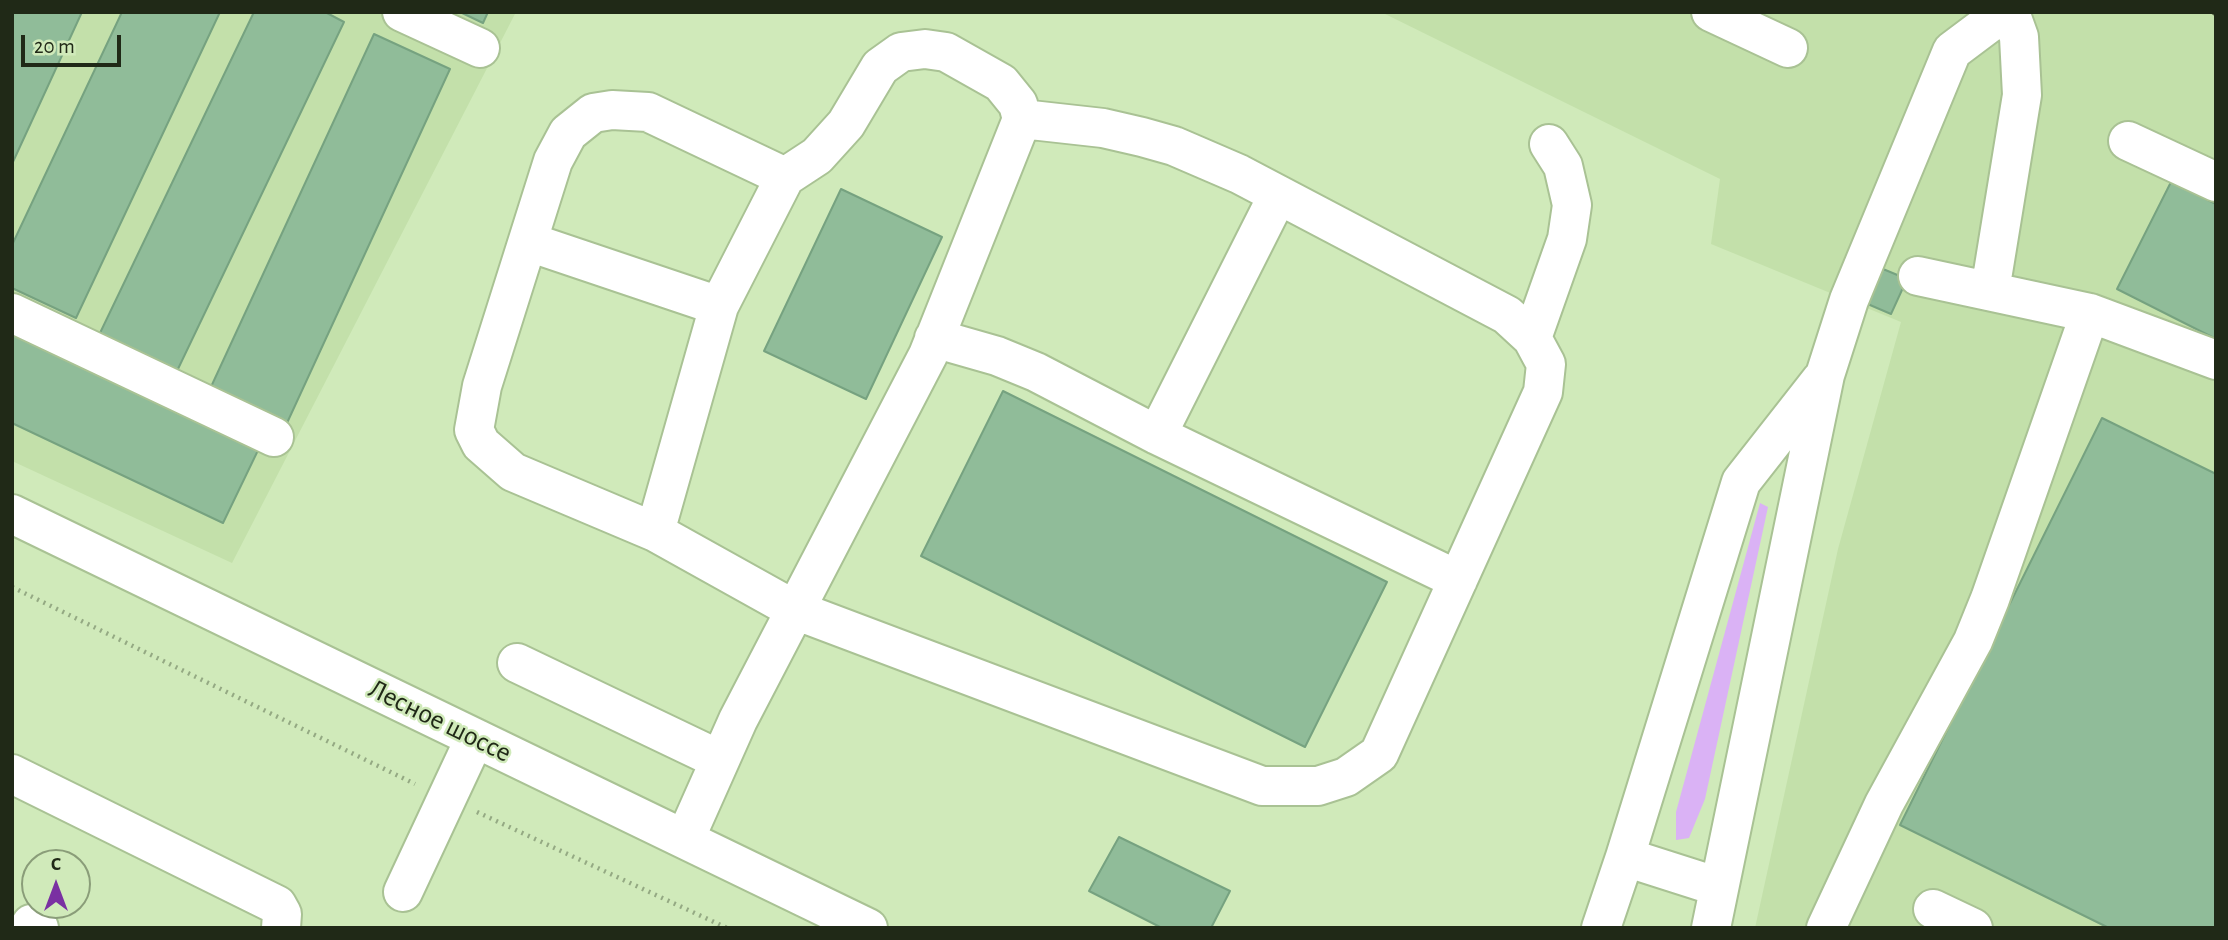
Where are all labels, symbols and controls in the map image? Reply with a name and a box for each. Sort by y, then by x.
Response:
scale bar [24,21,124,65]
text: 20 m [34,36,75,57]
street label: Лесное шоссе [363,672,517,770]
north arrow [21,849,91,919]
text: С [51,855,61,874]

